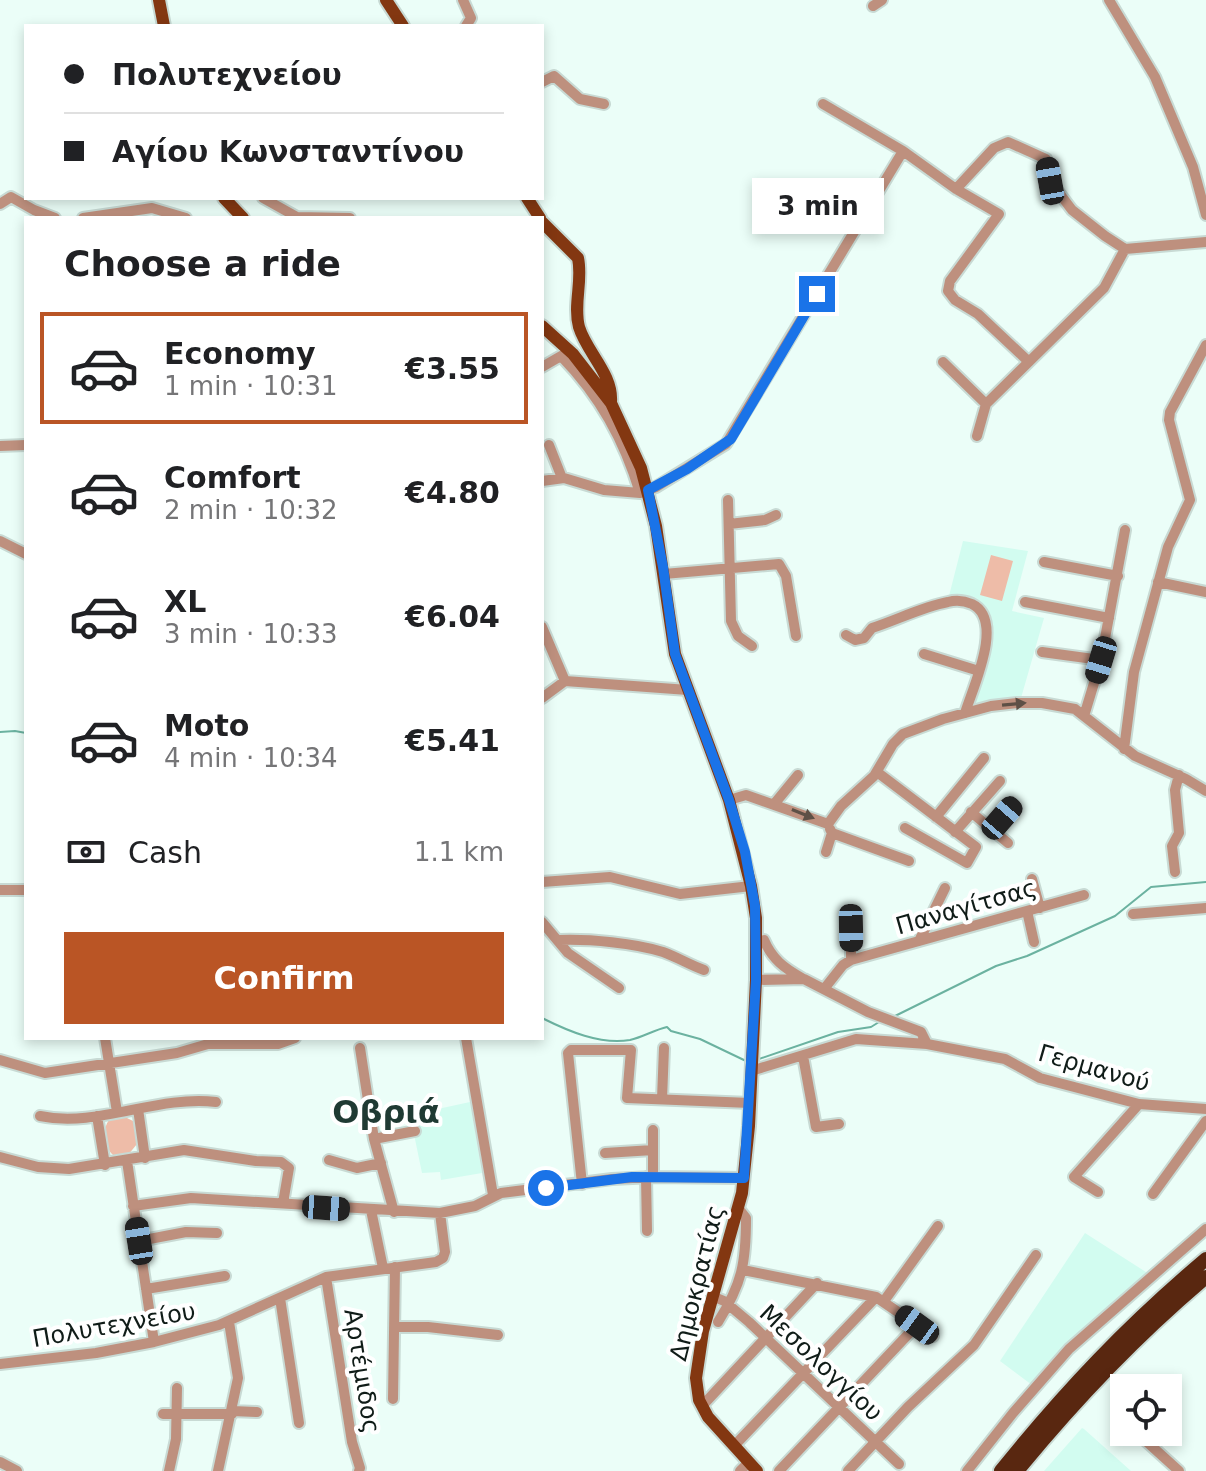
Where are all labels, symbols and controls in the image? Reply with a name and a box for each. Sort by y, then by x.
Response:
text: Πολυτεχνείου [112,57,342,92]
text: Αγίου Κωνσταντίνου [112,134,464,169]
car [1034,155,1066,207]
callout: 3 min [751,178,883,234]
text: 3 min [777,191,859,221]
text: Choose a ride [64,243,341,284]
route end [799,276,835,312]
icon: car [68,332,140,404]
text: Economy [164,336,316,371]
text: €3.55 [405,351,500,386]
text: 1 min · 10:31 [164,371,338,401]
icon: car [68,456,140,528]
text: Comfort [164,460,301,495]
text: €4.80 [405,475,500,510]
text: 2 min · 10:32 [164,495,338,525]
icon: car [68,580,140,652]
text: XL [164,584,206,619]
text: €6.04 [405,599,500,634]
text: 3 min · 10:33 [164,619,338,649]
car [1083,634,1119,686]
one-way arrow [1002,697,1027,710]
icon: car [68,704,140,776]
text: Moto [164,708,249,743]
text: €5.41 [405,723,500,758]
text: 4 min · 10:34 [164,743,338,773]
car [977,792,1027,844]
one-way arrow [791,808,815,821]
icon: cash [64,830,108,874]
text: Cash [128,835,202,870]
text: 1.1 km [414,837,504,867]
street label: Παναγίτσας [892,874,1040,940]
car [839,904,863,952]
button: Confirm [64,932,504,1024]
street label: Γερμανού [1035,1039,1153,1097]
district label: Οβριά [332,1093,440,1131]
route start [528,1170,564,1206]
car [301,1194,351,1222]
street label: Δημοκρατίας [664,1202,730,1364]
car [123,1215,155,1267]
street label: Πολυτεχνείου [30,1297,198,1353]
street label: Μεσολογγίου [754,1299,888,1427]
car [891,1301,943,1349]
street label: Αρτέμιδος [338,1307,386,1435]
map controls [1110,1374,1182,1446]
button: locate [1110,1374,1182,1446]

